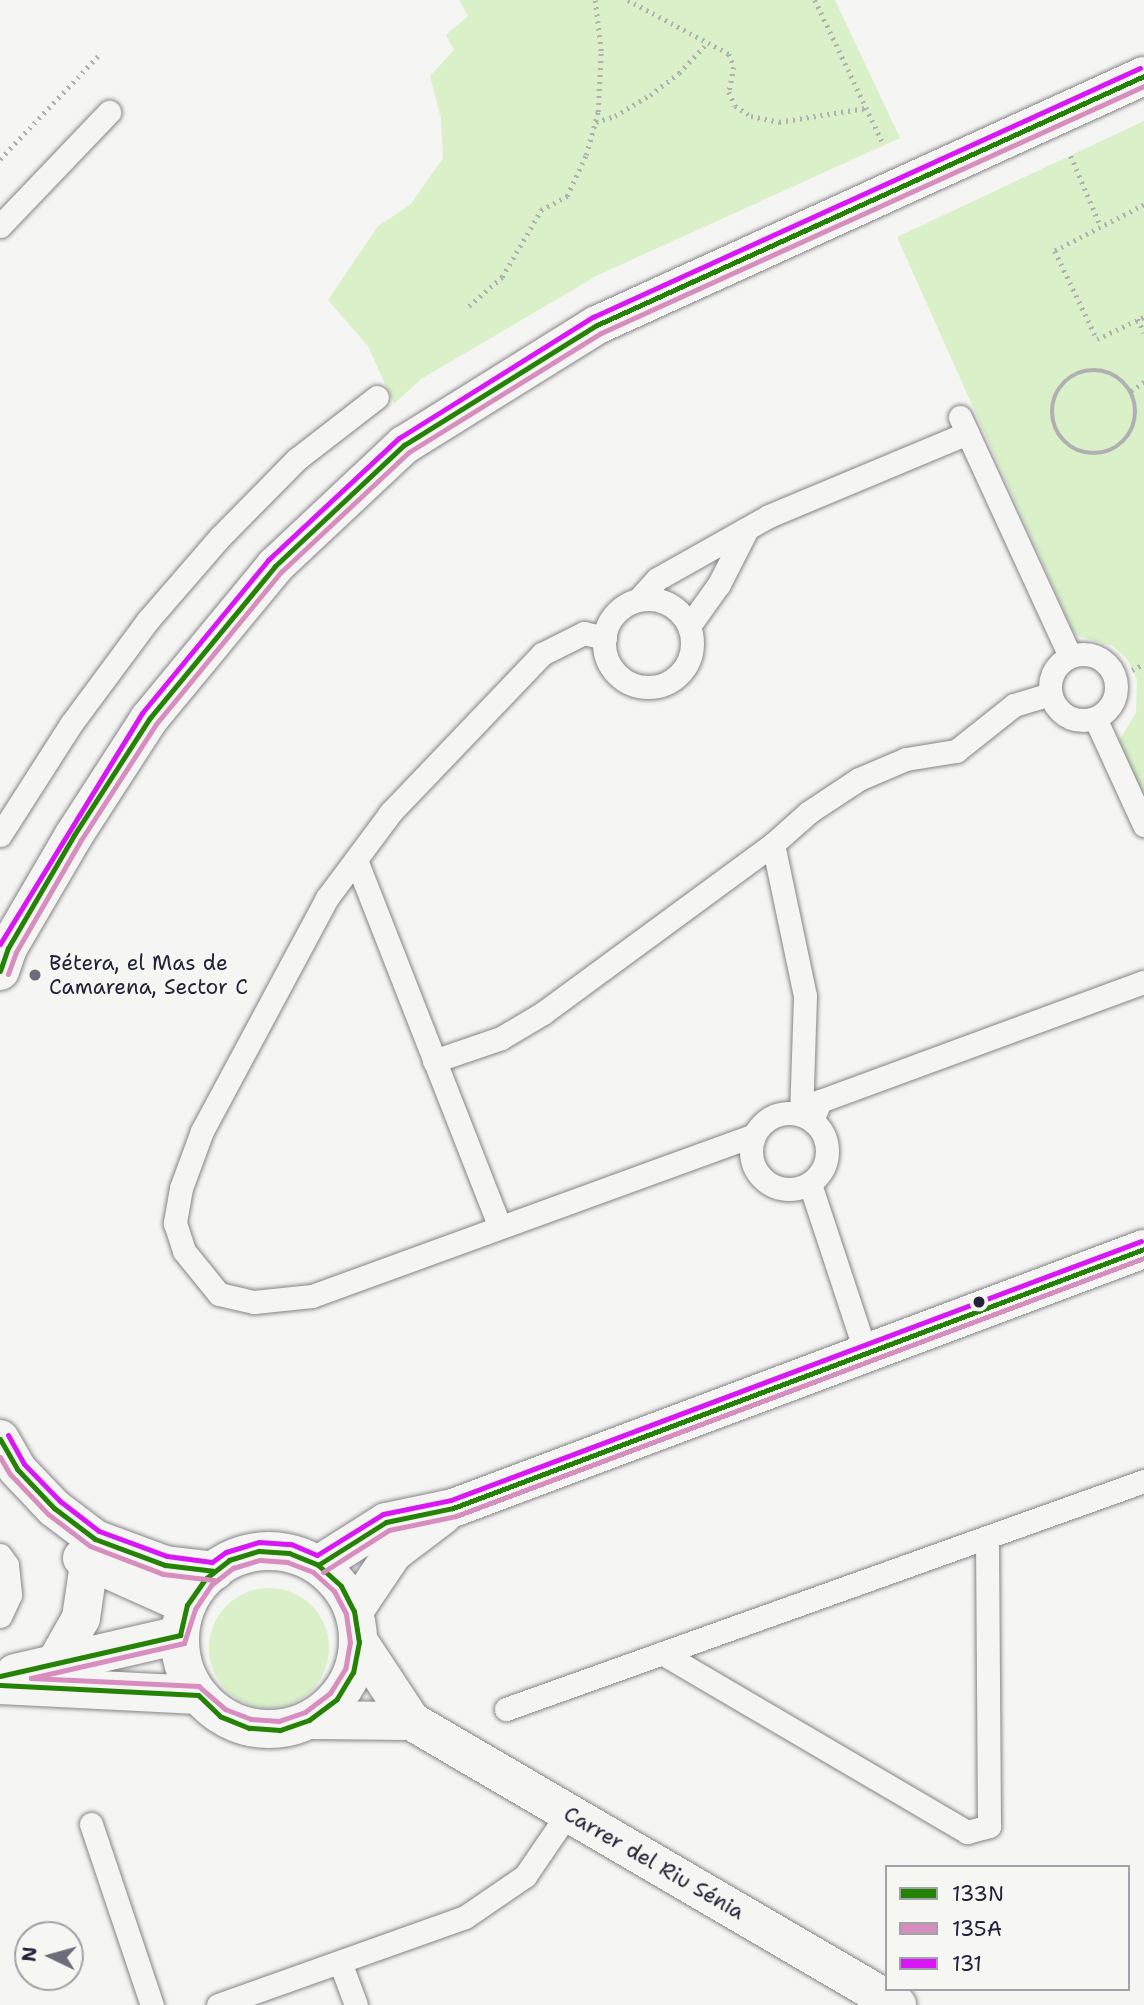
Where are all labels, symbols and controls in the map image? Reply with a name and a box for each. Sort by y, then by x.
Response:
place label: Bétera, el Mas de Camarena, Sector C [49,950,248,1000]
marker: Bétera, el Mas de Camarena, Sector C [27,967,43,983]
unlabelled marker [972,1295,986,1309]
street label: Carrer del Riu Sénia [559,1801,749,1925]
legend [885,1865,1130,1991]
text: 133N [952,1880,1004,1908]
text: 135A [952,1915,1002,1943]
north arrow [14,1921,84,1991]
text: N [16,1946,43,1963]
text: 131 [952,1950,982,1978]

